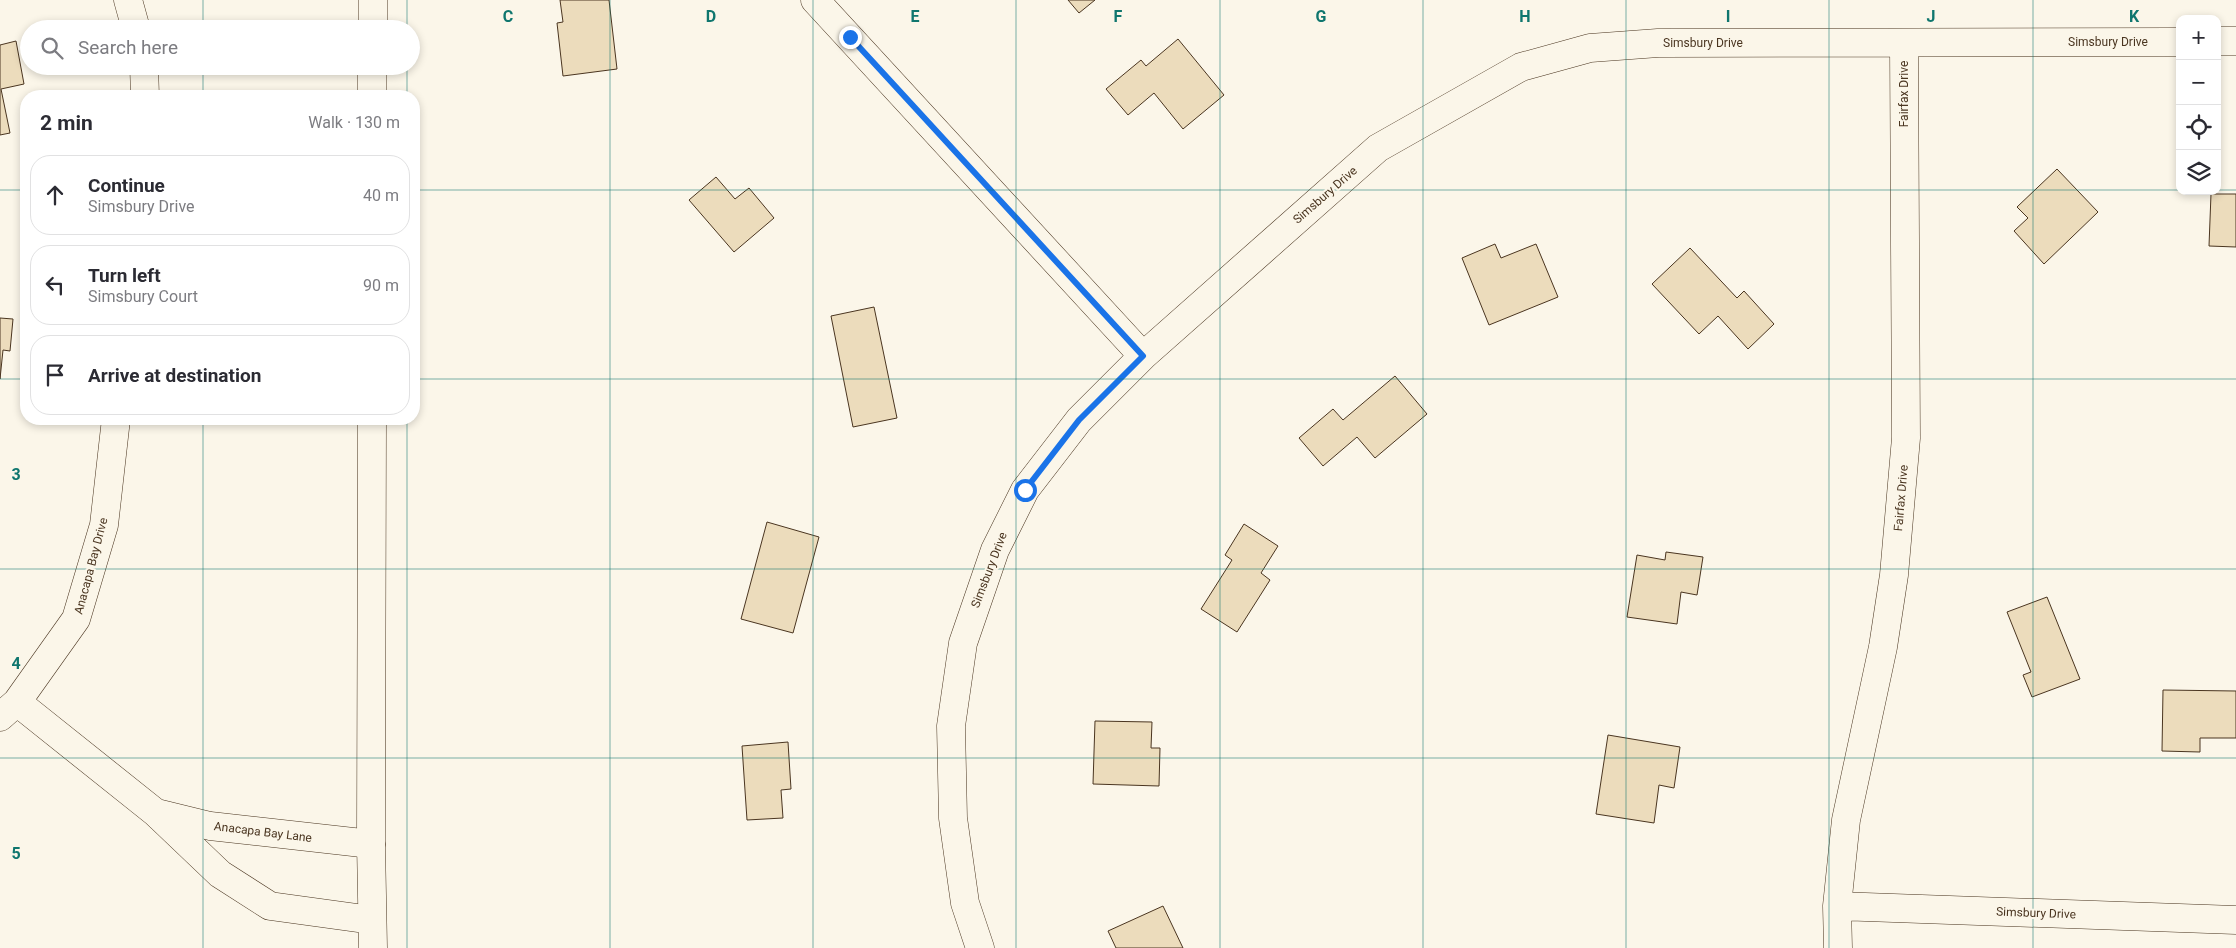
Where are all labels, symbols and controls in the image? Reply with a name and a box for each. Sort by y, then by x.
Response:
text: C [503,7,513,26]
text: D [706,7,716,26]
text: E [911,7,920,26]
text: F [1114,7,1123,26]
text: G [1316,7,1327,26]
text: H [1519,7,1531,26]
text: I [1726,7,1730,26]
text: J [1927,7,1935,26]
text: K [2129,7,2140,26]
map controls [2176,15,2221,195]
button: + [2176,15,2221,60]
search box [20,20,420,75]
route end [839,26,862,49]
icon: search [38,34,66,62]
street label: Simsbury Drive [2068,35,2148,49]
text: Search here [78,36,178,59]
street label: Simsbury Drive [1663,36,1743,50]
button: − [2176,60,2221,105]
street label: Fairfax Drive [1897,61,1911,127]
button: locate [2176,105,2221,150]
text: 2 min [40,111,93,135]
text: Walk · 130 m [308,113,400,132]
button: layers [2176,150,2221,195]
street label: Simsbury Drive [1290,164,1360,226]
text: Continue [88,174,165,197]
icon: ahead [41,181,69,209]
text: 40 m [363,186,399,205]
text: Simsbury Drive [88,197,195,216]
text: Turn left [88,264,161,287]
icon: left [41,271,69,299]
text: 90 m [363,276,399,295]
text: Simsbury Court [88,287,198,306]
icon: arrive [41,361,69,389]
text: Arrive at destination [88,364,261,387]
street label: Fairfax Drive [1891,464,1911,532]
text: 3 [11,465,21,484]
route start [1014,479,1037,502]
street label: Anacapa Bay Drive [71,516,111,616]
street label: Simsbury Drive [968,530,1010,610]
text: 4 [11,654,21,673]
street label: Anacapa Bay Lane [213,819,313,845]
text: 5 [11,844,21,863]
street label: Simsbury Drive [1996,905,2076,921]

